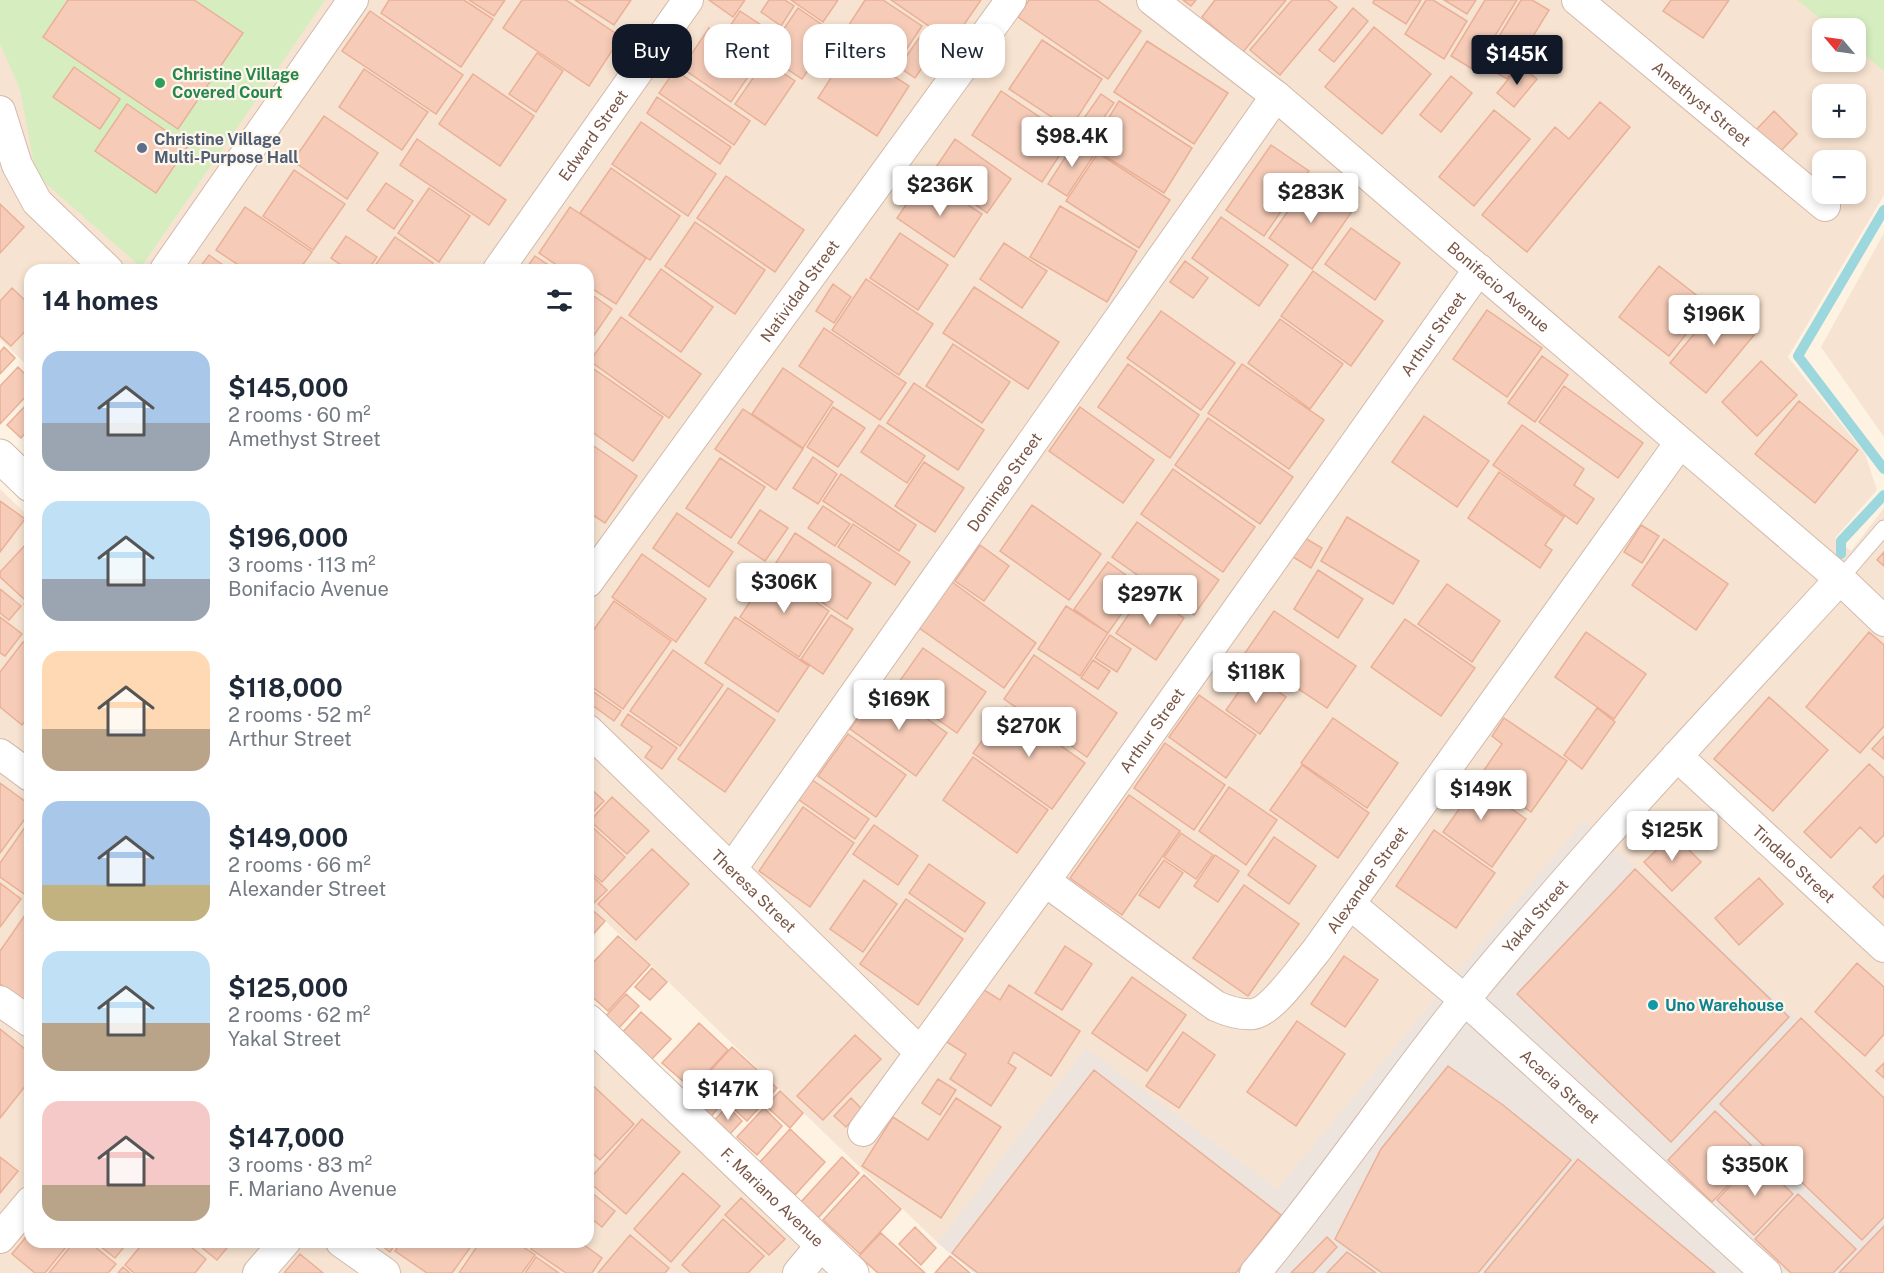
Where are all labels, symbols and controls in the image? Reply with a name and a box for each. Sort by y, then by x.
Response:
north arrow [1812,18,1866,72]
map controls [1812,18,1866,204]
chip: Buy [612,24,692,78]
chip: Rent [704,24,791,78]
chip: Filters [803,24,907,78]
chip: New [919,24,1005,78]
pin: $145K [1475,35,1559,86]
text: $145K [1486,42,1548,66]
street label: Amethyst Street [1648,57,1754,150]
place label: Christine Village Covered Court [172,65,299,102]
marker: Christine Village Covered Court [153,76,167,90]
button: + [1812,84,1866,138]
street label: Edward Street [555,86,632,185]
pin: $98.4K [1023,117,1121,168]
text: $98.4K [1036,124,1108,148]
place label: Christine Village Multi-Purpose Hall [154,130,298,167]
marker: Christine Village Multi-Purpose Hall [135,141,149,155]
button: − [1812,150,1866,204]
pin: $236K [898,166,982,217]
text: $236K [906,173,974,197]
pin: $283K [1269,173,1353,224]
text: $283K [1277,180,1345,204]
street label: Natividad Street [757,236,843,346]
street label: Bonifacio Avenue [1443,238,1553,336]
icon: filters [543,284,576,317]
text: 14 homes [42,285,158,316]
street label: Arthur Street [1397,288,1470,380]
pin: $196K [1672,295,1756,346]
text: $196K [1683,302,1745,326]
text: $145,000 [228,372,348,403]
icon: home [90,375,162,447]
text: 2 rooms · 60 m² [228,403,371,427]
text: Amethyst Street [228,427,381,451]
street label: Domingo Street [963,429,1046,535]
text: $196,000 [228,522,348,553]
icon: home [90,525,162,597]
text: 3 rooms · 113 m² [228,553,376,577]
pin: $306K [742,563,826,614]
text: $306K [750,570,818,594]
pin: $297K [1108,575,1192,626]
text: Bonifacio Avenue [228,577,389,601]
text: $297K [1117,582,1183,606]
pin: $118K [1214,653,1298,704]
text: $118K [1227,660,1285,684]
text: $118,000 [228,672,343,703]
icon: home [90,675,162,747]
pin: $169K [857,680,941,731]
street label: Arthur Street [1116,685,1189,777]
text: $169K [868,687,930,711]
text: 2 rooms · 52 m² [228,703,371,727]
pin: $270K [987,707,1071,758]
text: $270K [996,714,1062,738]
text: Arthur Street [228,727,352,751]
pin: $149K [1439,770,1523,821]
text: $149K [1450,777,1512,801]
pin: $125K [1630,811,1714,862]
text: $125K [1641,818,1703,842]
text: $149,000 [228,822,348,853]
street label: Tindalo Street [1748,822,1839,907]
street label: Alexander Street [1323,823,1412,937]
icon: home [90,825,162,897]
street label: Theresa Street [707,846,800,937]
text: 2 rooms · 66 m² [228,853,371,877]
street label: Yakal Street [1499,876,1572,957]
text: Alexander Street [228,877,386,901]
text: $125,000 [228,972,348,1003]
icon: home [90,975,162,1047]
place label: Uno Warehouse [1665,996,1784,1015]
marker: Uno Warehouse [1646,998,1660,1012]
text: 2 rooms · 62 m² [228,1003,370,1027]
text: Yakal Street [228,1027,341,1051]
street label: Acacia Street [1516,1046,1603,1127]
pin: $147K [686,1070,770,1121]
text: $147K [697,1077,759,1101]
text: $147,000 [228,1122,345,1153]
icon: home [90,1125,162,1197]
street label: F. Mariano Avenue [717,1144,828,1251]
pin: $350K [1713,1146,1797,1197]
text: 3 rooms · 83 m² [228,1153,372,1177]
text: $350K [1721,1153,1789,1177]
text: F. Mariano Avenue [228,1177,397,1201]

